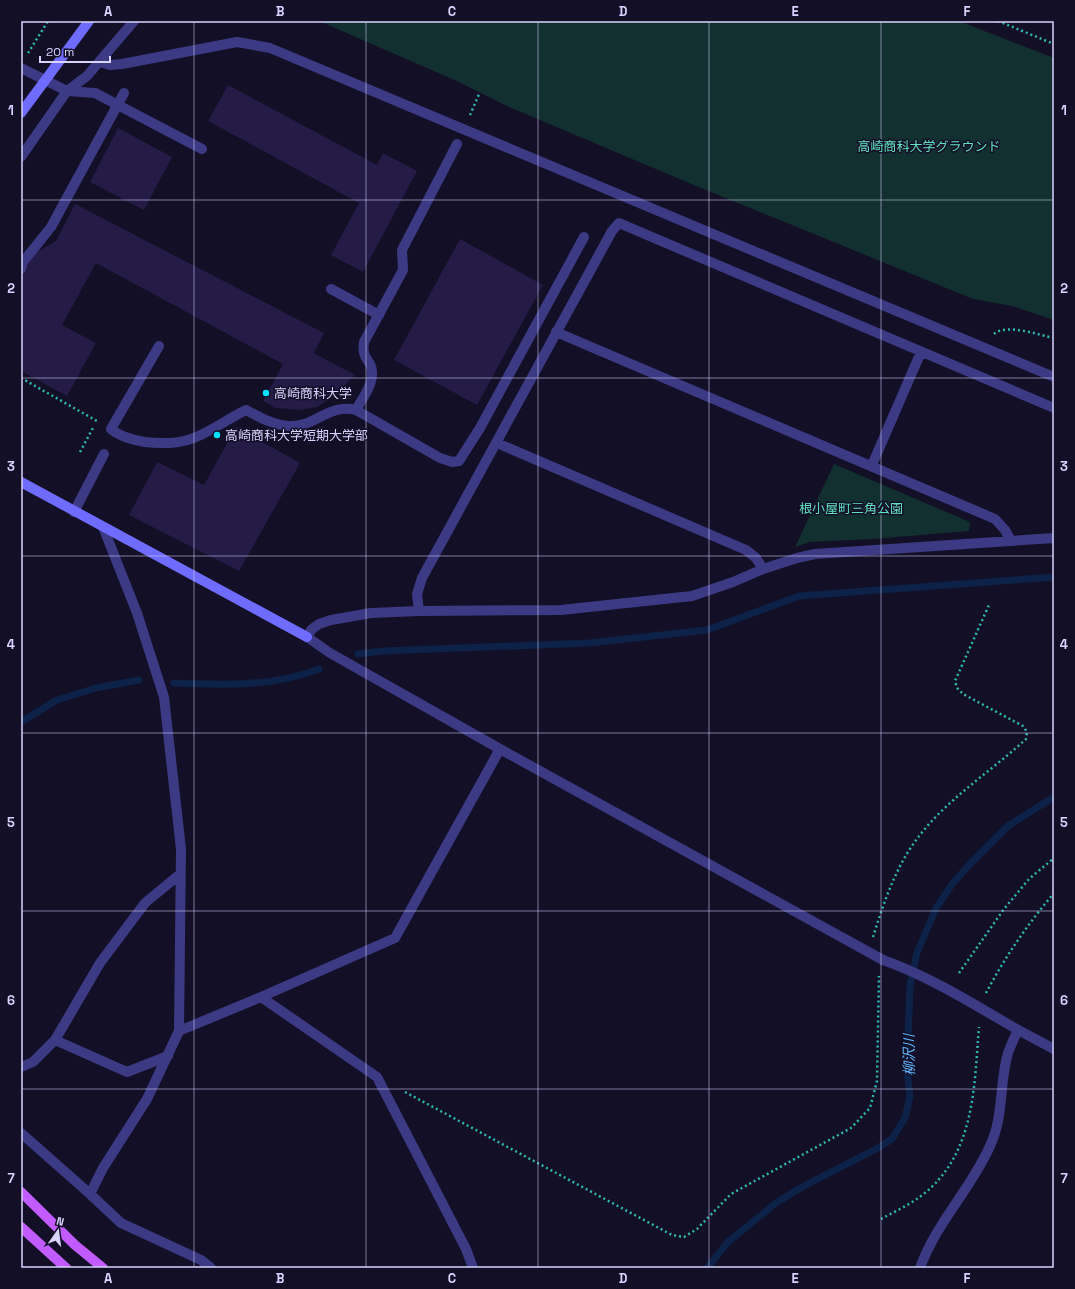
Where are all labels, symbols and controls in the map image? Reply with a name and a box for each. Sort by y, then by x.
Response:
text: A [104,3,113,20]
text: B [276,3,285,20]
text: C [448,3,456,20]
text: D [619,3,628,20]
text: E [791,3,799,20]
text: F [964,3,971,20]
scale bar [40,38,110,64]
text: 20 m [46,44,74,60]
text: 1 [8,102,14,119]
text: 1 [1061,102,1067,119]
park label: 高崎商科大学グラウンド [857,138,1001,155]
text: 2 [7,280,15,297]
text: 2 [1060,280,1068,297]
place label: 高崎商科大学 [274,385,352,402]
marker: 高崎商科大学 [261,388,271,398]
place label: 高崎商科大学短期大学部 [225,427,368,444]
marker: 高崎商科大学短期大学部 [212,430,222,440]
text: 3 [7,458,15,475]
text: 3 [1060,458,1068,475]
park label: 根小屋町三角公園 [799,500,903,517]
text: 4 [7,636,15,653]
text: 4 [1060,636,1068,653]
text: 5 [7,814,15,831]
text: 5 [1060,814,1068,831]
text: 6 [7,992,15,1009]
text: 6 [1060,992,1068,1009]
water label: 柳沢川 [900,1032,918,1076]
text: 7 [7,1170,15,1187]
text: 7 [1060,1170,1068,1187]
north arrow [38,1211,78,1251]
text: N [55,1214,66,1229]
text: A [104,1270,113,1287]
text: B [276,1270,285,1287]
text: C [448,1270,456,1287]
text: D [619,1270,628,1287]
text: E [791,1270,799,1287]
text: F [964,1270,971,1287]

